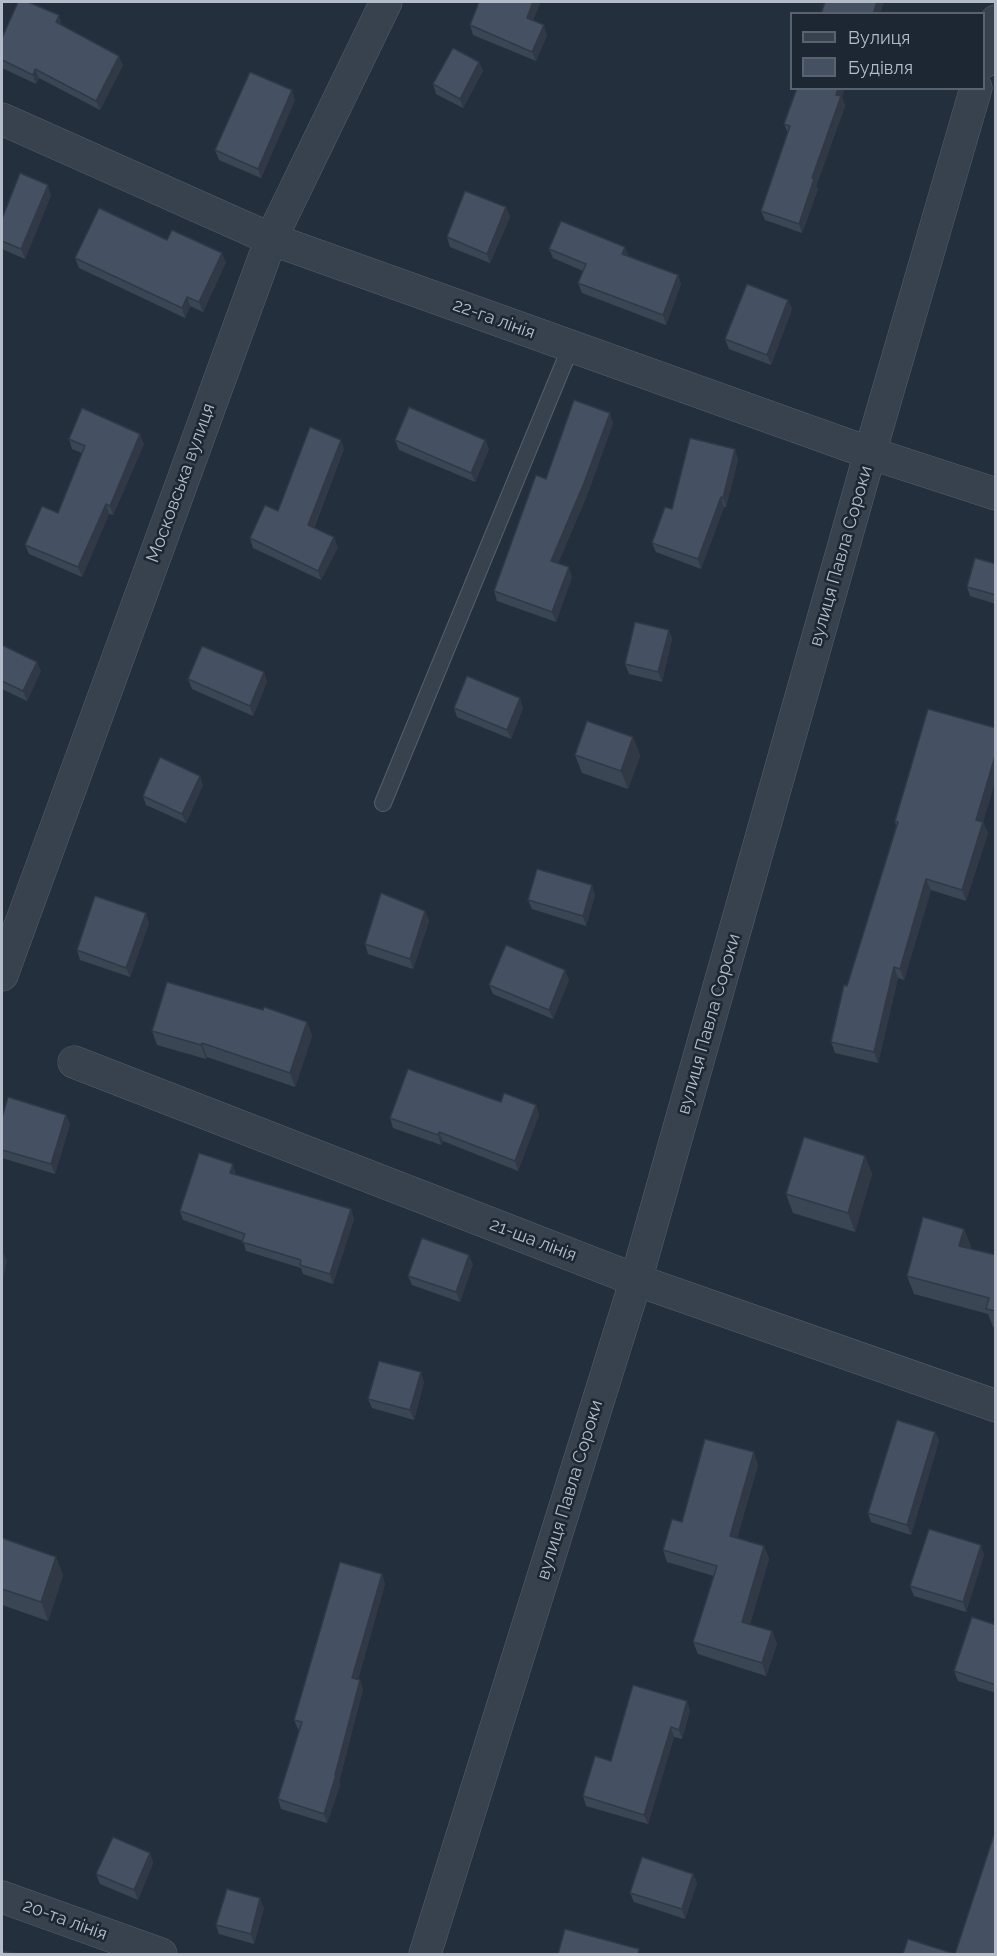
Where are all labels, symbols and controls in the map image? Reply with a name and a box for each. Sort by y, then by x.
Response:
legend [790,12,985,90]
text: Вулиця [848,27,910,48]
text: Будівля [848,57,913,78]
street label: 22-га лінія [450,294,538,344]
street label: Московська вулиця [142,400,220,566]
street label: вулиця Павла Сороки [805,463,877,649]
street label: вулиця Павла Сороки [673,931,745,1117]
street label: 21-ша лінія [487,1214,579,1266]
street label: вулиця Павла Сороки [532,1398,608,1582]
street label: 20-та лінія [20,1895,110,1945]

